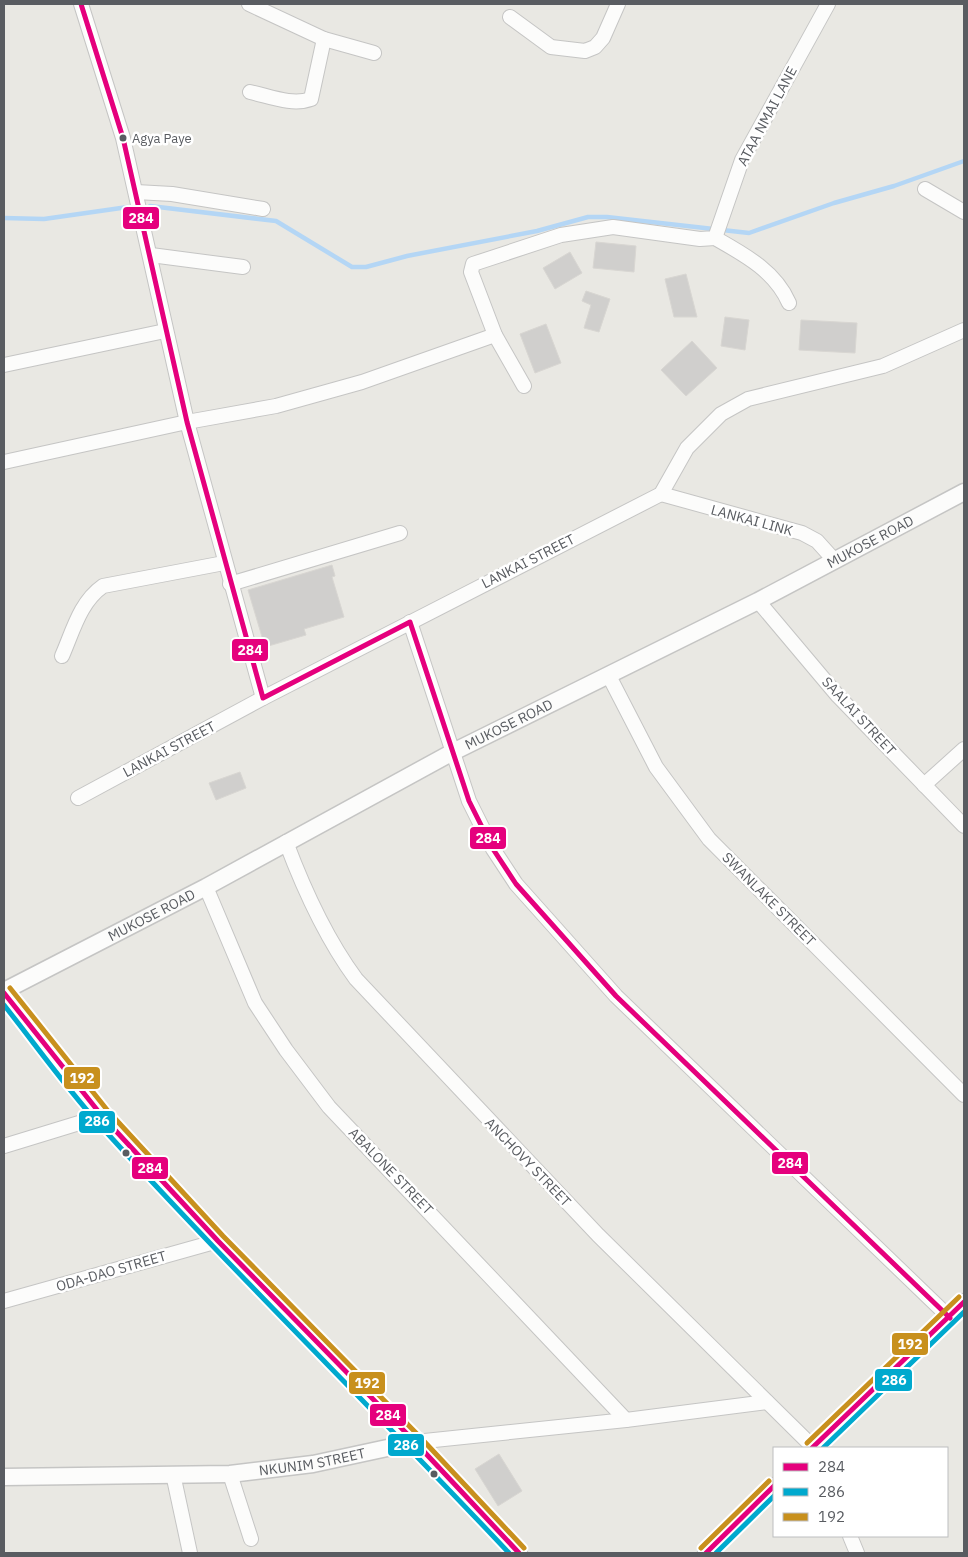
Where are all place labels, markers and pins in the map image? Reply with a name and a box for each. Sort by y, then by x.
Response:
place label: Agya Paye [132,130,192,147]
marker: Agya Paye [118,133,128,143]
unlabelled marker [121,1148,131,1158]
unlabelled marker [429,1469,439,1479]

